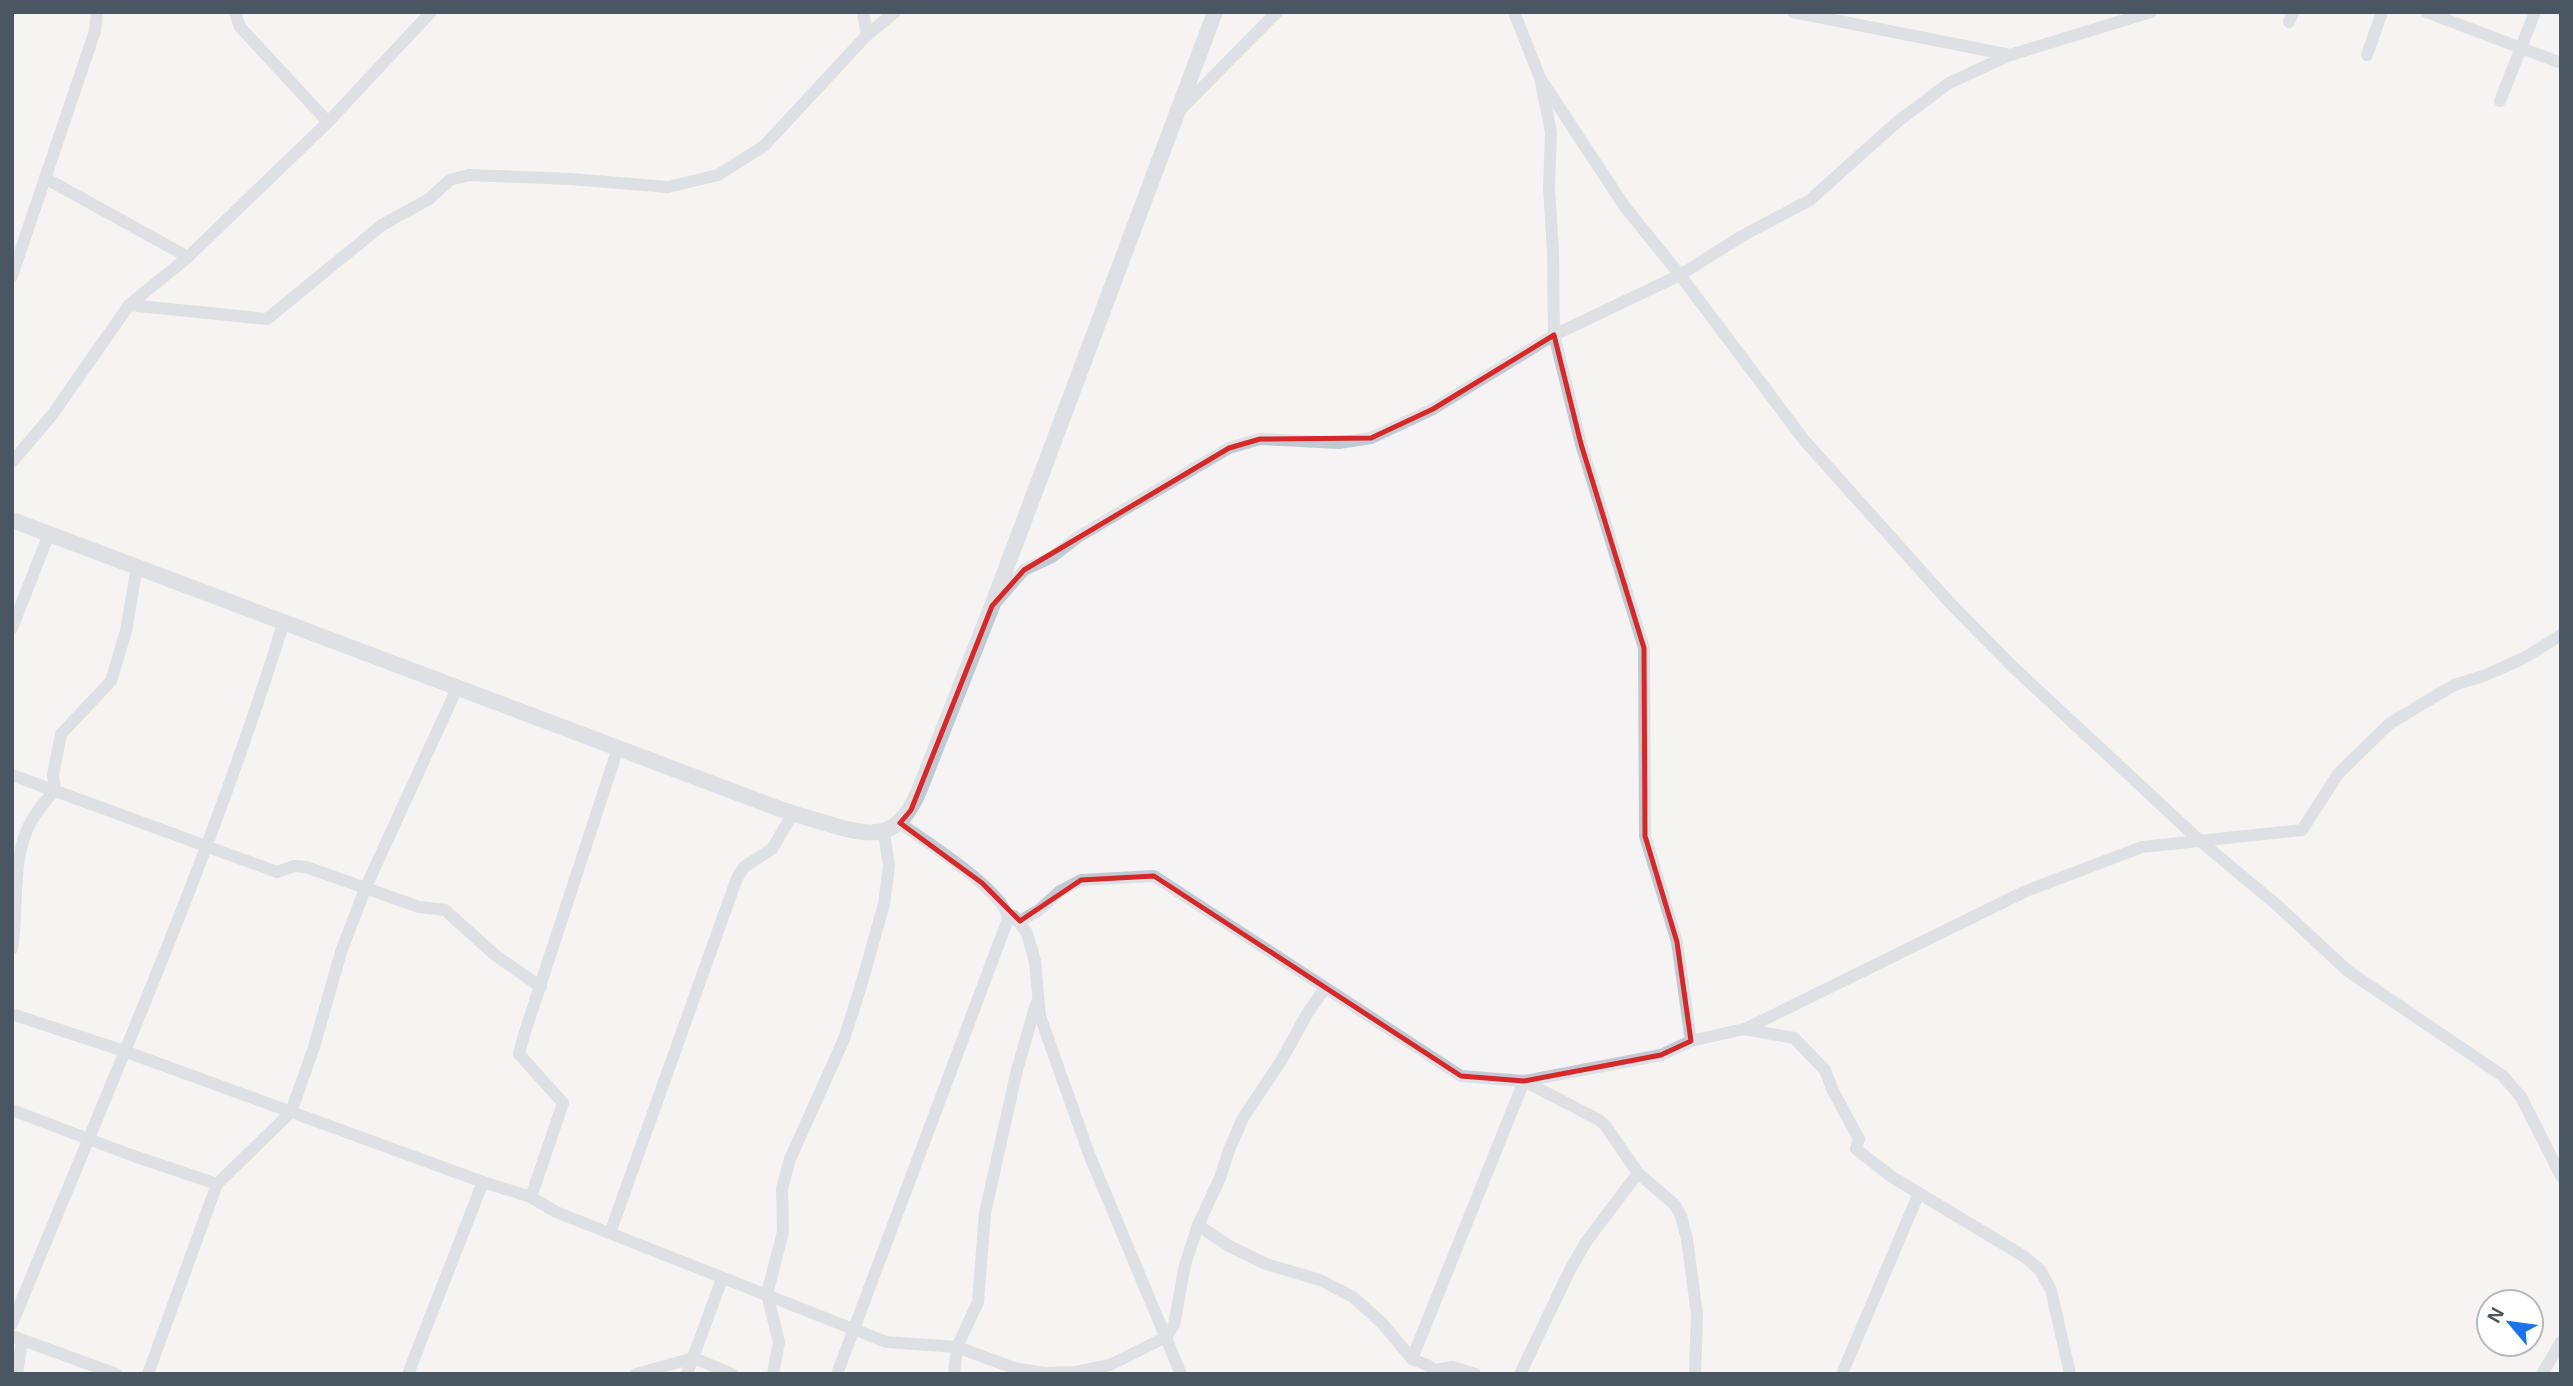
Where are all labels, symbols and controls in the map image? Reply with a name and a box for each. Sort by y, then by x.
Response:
north arrow [2475,1288,2545,1358]
text: N [2483,1304,2508,1326]

